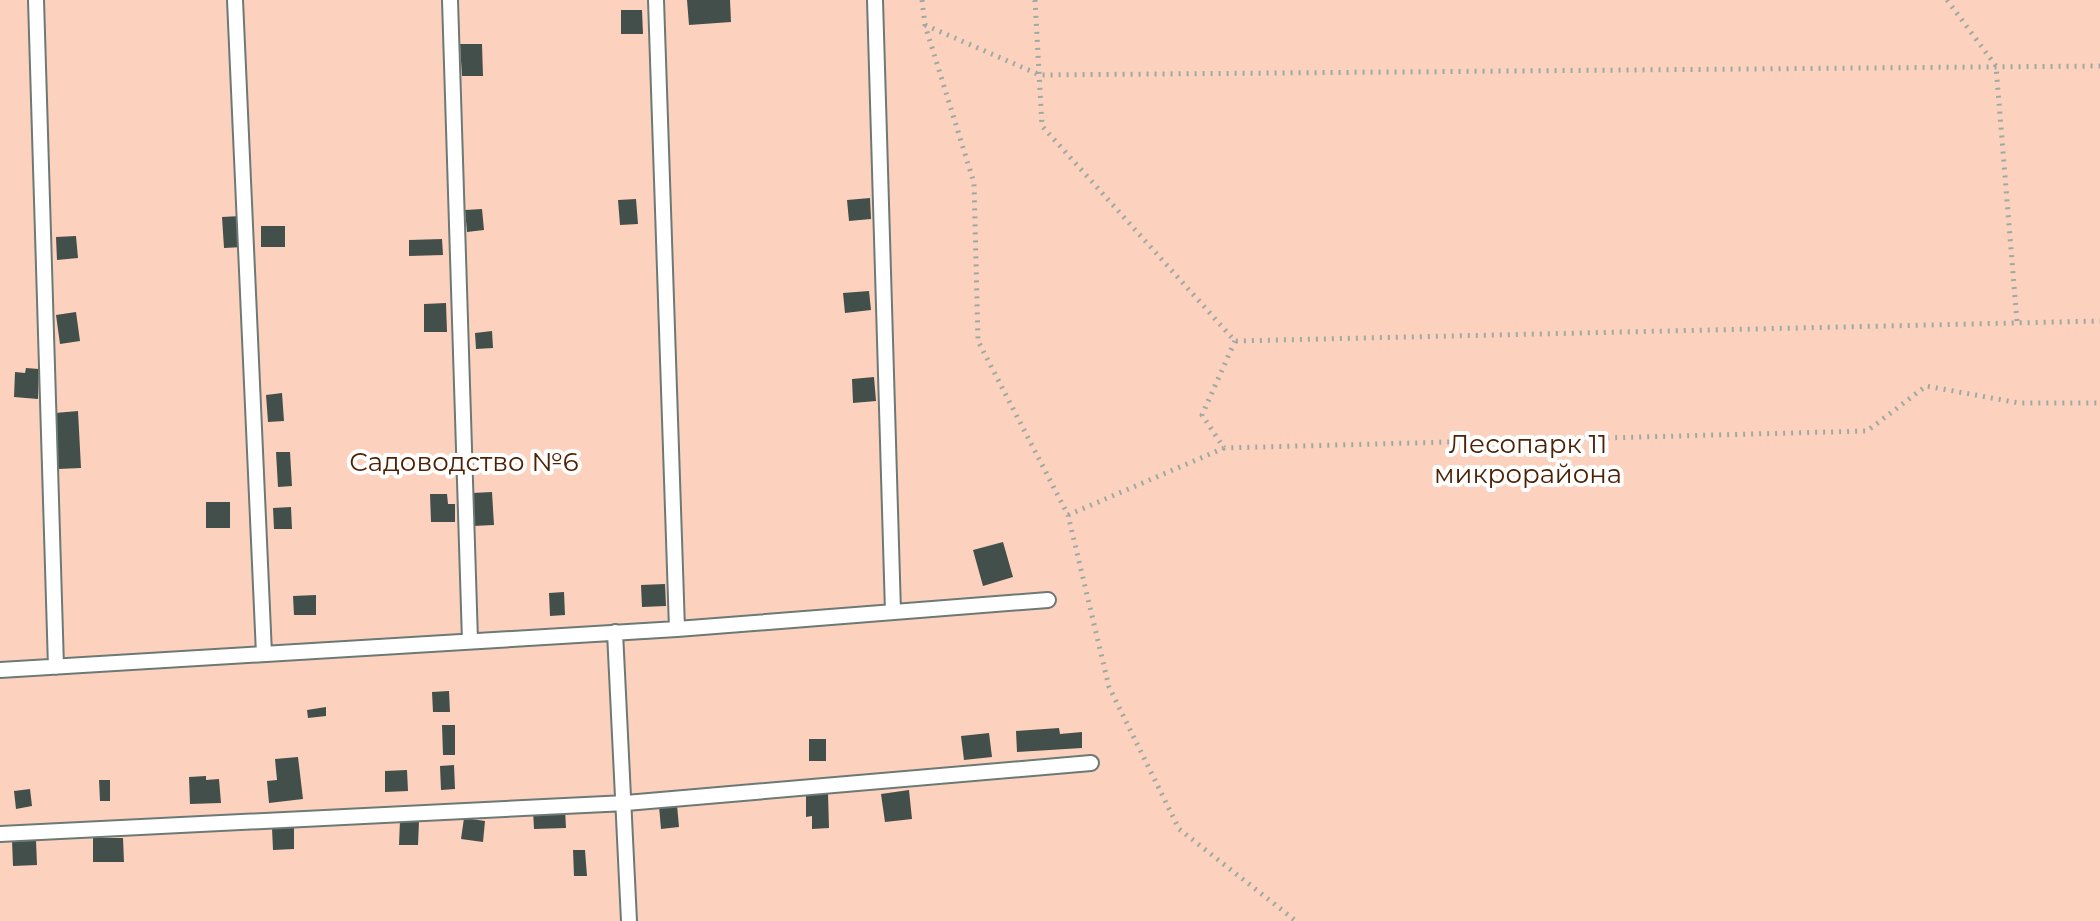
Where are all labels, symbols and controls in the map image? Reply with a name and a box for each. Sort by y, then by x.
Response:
park label: Лесопарк 11 микрорайона [1434,428,1622,490]
park label: Садоводство №6 [349,446,579,478]

